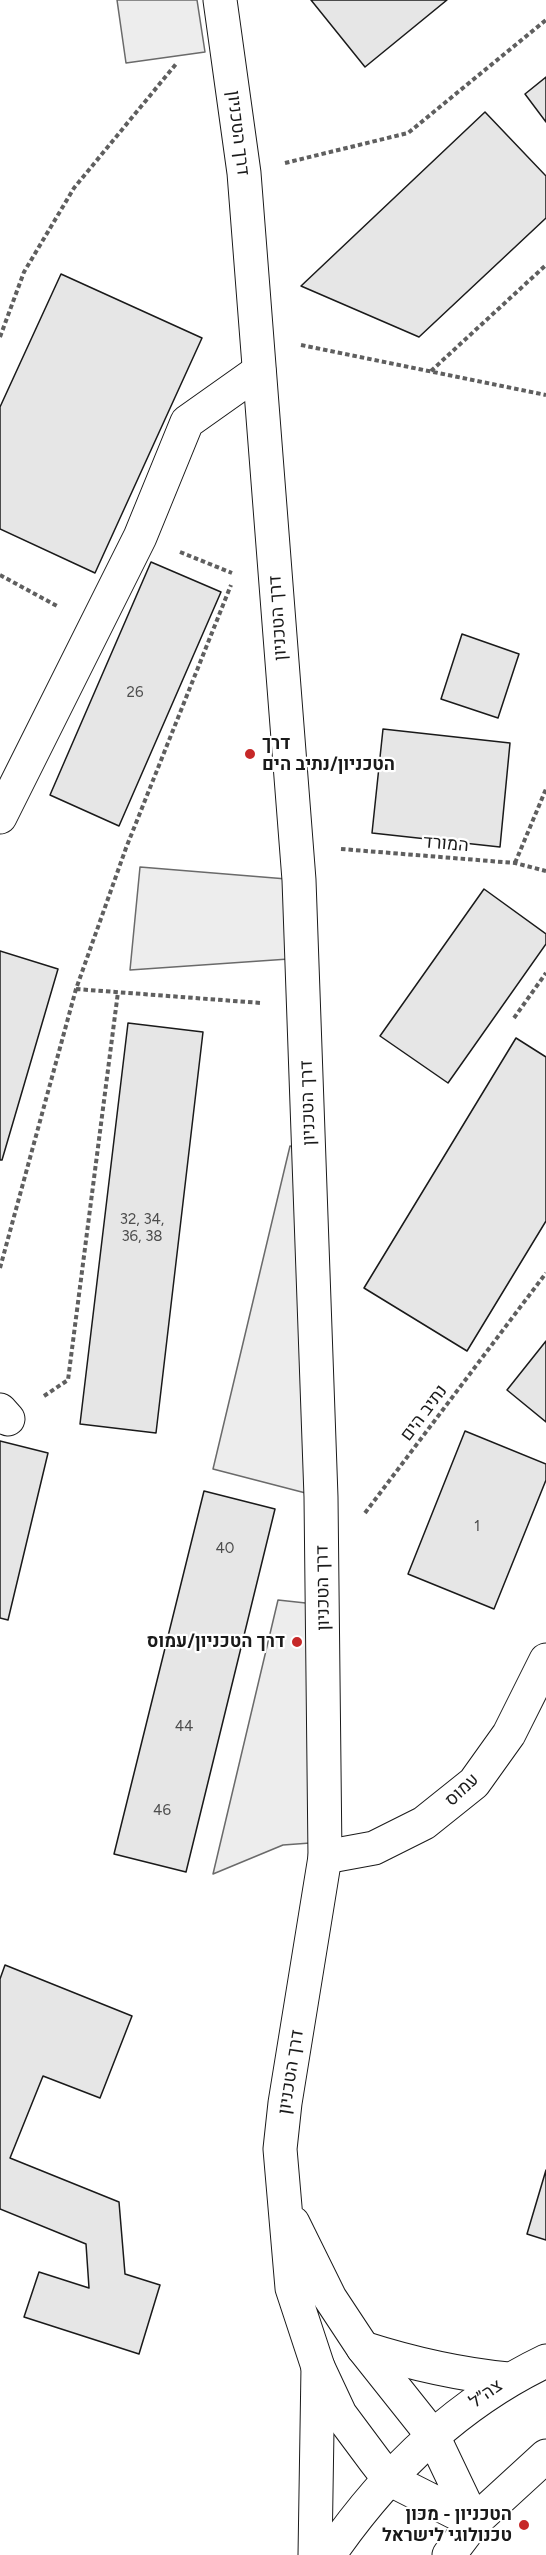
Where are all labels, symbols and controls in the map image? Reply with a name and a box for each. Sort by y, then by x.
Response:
street label: דרך הטכניון [222,89,254,177]
street label: דרך הטכניון [264,575,292,661]
house number: 26 [127,684,143,702]
place label: דרך הטכניון/נתיב הים [262,733,395,776]
marker: דרך הטכניון/נתיב הים [243,747,257,761]
street label: המורד [422,831,470,857]
street label: דרך הטכניון [296,1060,320,1146]
house number: 32, 34, 36, 38 [120,1211,164,1246]
street label: נתיב הים [396,1381,452,1445]
house number: 1 [474,1518,480,1536]
house number: 40 [216,1540,234,1558]
street label: דרך הטכניון [311,1545,335,1631]
place label: דרך הטכניון/עמוס [147,1631,285,1653]
marker: דרך הטכניון/עמוס [290,1635,304,1649]
house number: 44 [175,1718,193,1736]
street label: עמוס [441,1769,483,1811]
house number: 46 [153,1802,171,1820]
street label: דרך הטכניון [274,2028,308,2116]
street label: צה״ל [465,2375,507,2413]
place label: הטכניון - מכון טכנולוגי לישראל [382,2504,512,2546]
marker: הטכניון - מכון טכנולוגי לישראל [517,2518,531,2532]

